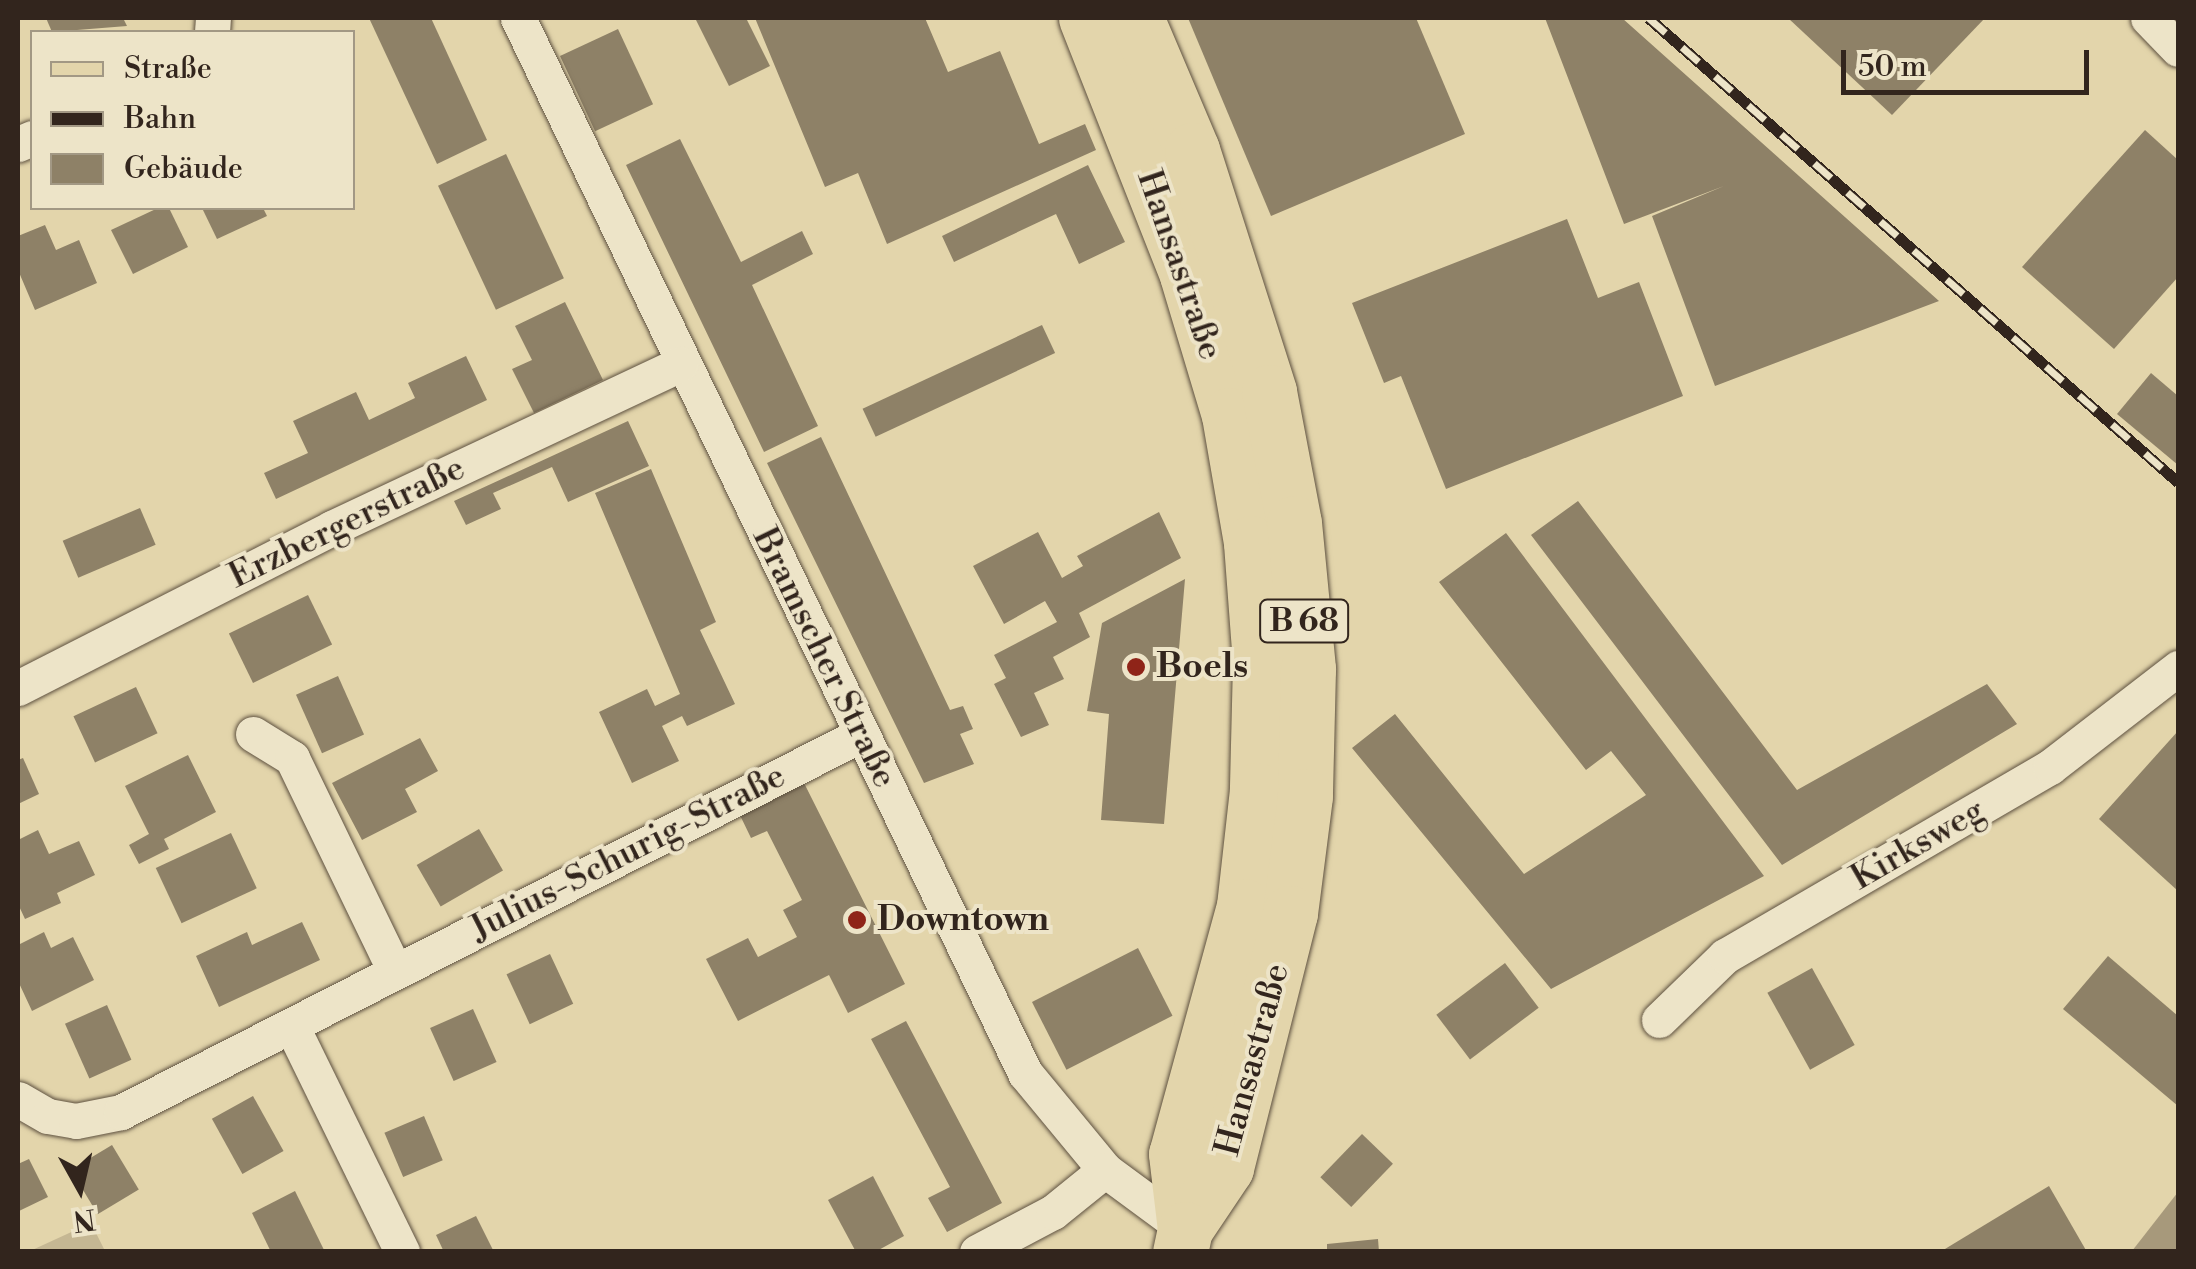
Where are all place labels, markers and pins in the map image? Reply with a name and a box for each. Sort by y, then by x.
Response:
place label: Boels [1156,646,1248,688]
marker: Boels [1125,656,1147,678]
place label: Downtown [877,899,1049,941]
marker: Downtown [846,909,868,931]

